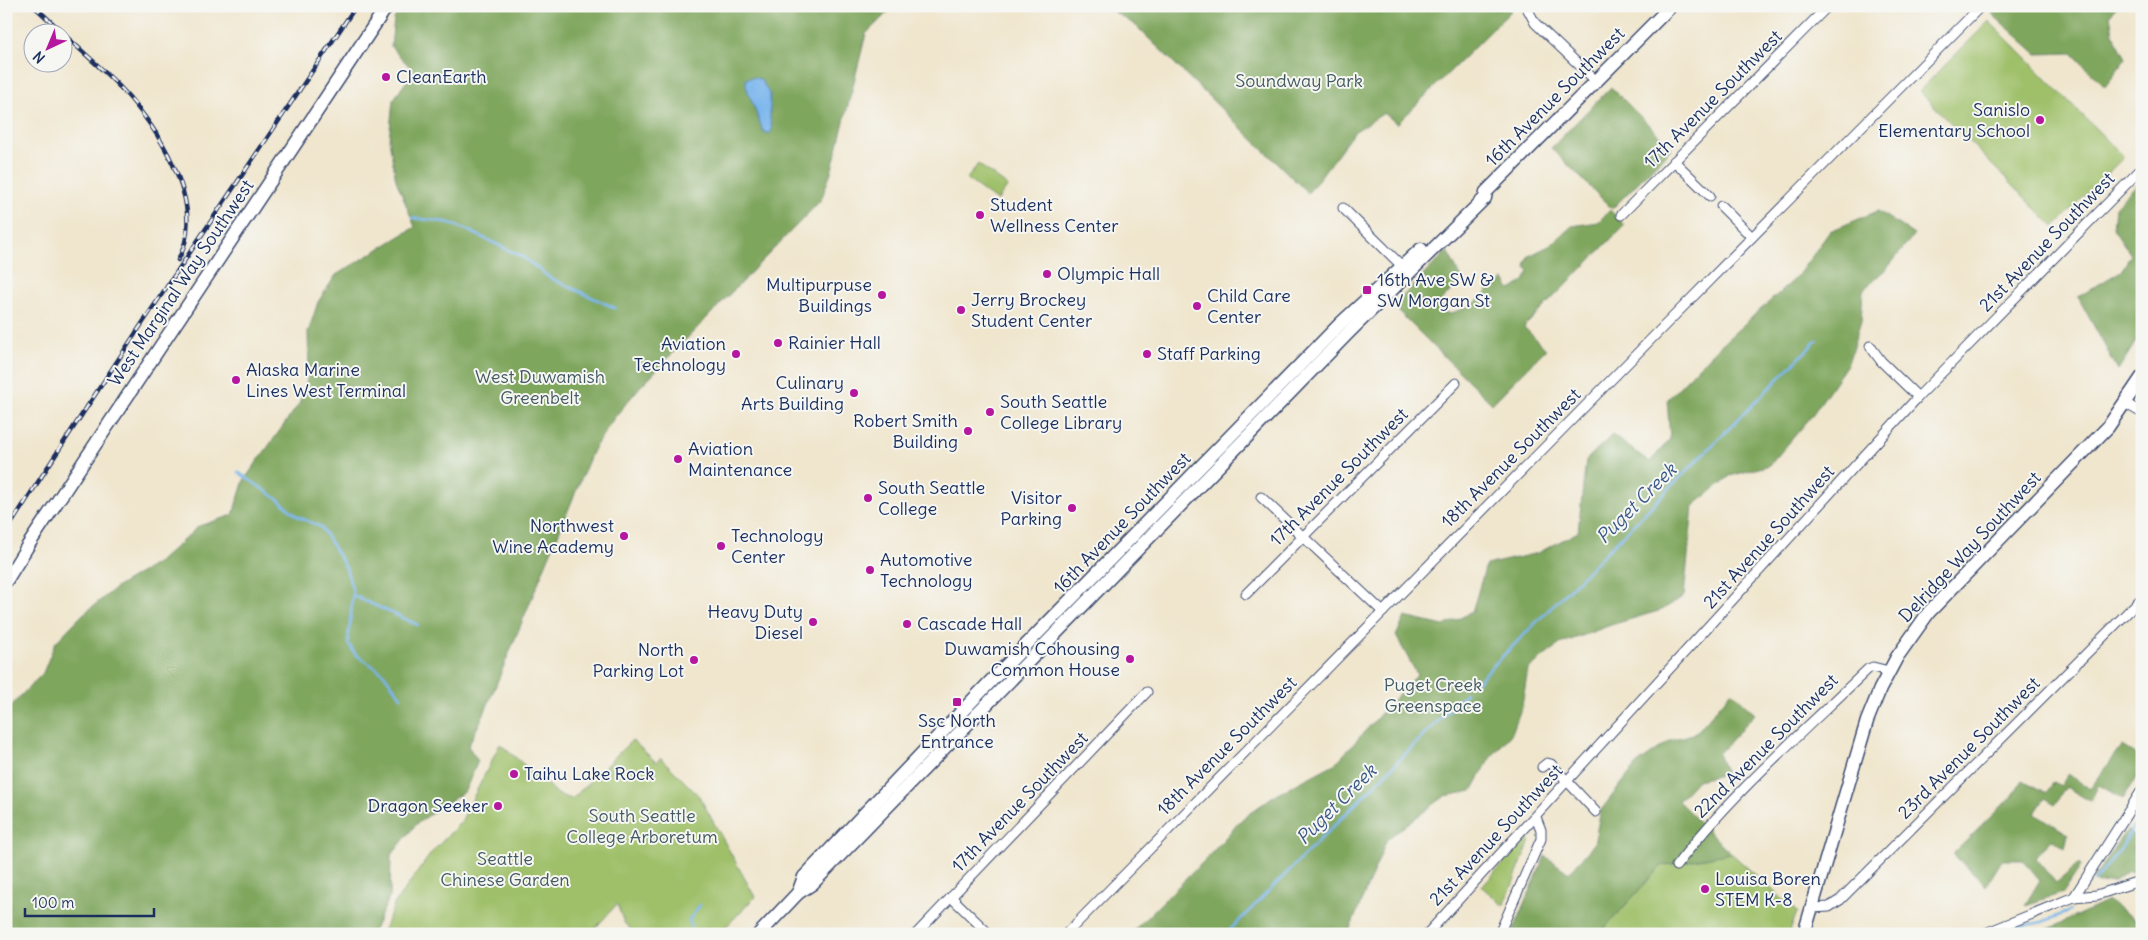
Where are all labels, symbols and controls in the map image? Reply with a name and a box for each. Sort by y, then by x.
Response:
north arrow [22,22,72,72]
street label: 16th Avenue Southwest [1480,22,1629,171]
street label: 17th Avenue Southwest [1639,25,1787,173]
text: N [29,48,49,67]
place label: CleanEarth [396,65,487,88]
park label: Soundway Park [1235,69,1363,92]
marker: CleanEarth [380,71,392,83]
place label: Sanislo Elementary School [1878,98,2030,142]
marker: Sanislo Elementary School [2034,114,2046,126]
street label: 21st Avenue Southwest [1974,167,2119,316]
street label: West Marginal Way Southwest [103,175,258,390]
place label: Student Wellness Center [990,193,1119,237]
marker: Student Wellness Center [974,209,986,221]
place label: Olympic Hall [1057,262,1160,285]
marker: Olympic Hall [1041,268,1053,280]
place label: 16th Ave SW & SW Morgan St [1377,268,1494,312]
place label: Multipurpuse Buildings [766,273,872,317]
place label: Child Care Center [1207,284,1291,328]
marker: 16th Ave SW & SW Morgan St [1361,284,1373,296]
place label: Jerry Brockey Student Center [971,288,1093,332]
marker: Multipurpuse Buildings [876,289,888,301]
marker: Child Care Center [1191,300,1203,312]
marker: Jerry Brockey Student Center [955,304,967,316]
place label: Rainier Hall [788,331,881,354]
place label: Aviation Technology [634,332,726,376]
marker: Rainier Hall [772,337,784,349]
place label: Staff Parking [1157,342,1261,365]
marker: Aviation Technology [730,348,742,360]
marker: Staff Parking [1141,348,1153,360]
place label: Alaska Marine Lines West Terminal [246,358,406,402]
park label: West Duwamish Greenbelt [475,365,605,409]
place label: Culinary Arts Building [741,371,844,415]
marker: Alaska Marine Lines West Terminal [230,374,242,386]
street label: 18th Avenue Southwest [1436,383,1585,532]
marker: Culinary Arts Building [848,387,860,399]
place label: South Seattle College Library [1000,390,1122,434]
street label: 17th Avenue Southwest [1265,403,1413,551]
marker: South Seattle College Library [984,406,996,418]
place label: Robert Smith Building [853,409,958,453]
marker: Robert Smith Building [962,425,974,437]
place label: Aviation Maintenance [688,437,792,481]
street label: 16th Avenue Southwest [1048,447,1195,598]
marker: Aviation Maintenance [672,453,684,465]
water label: Puget Creek [1591,457,1682,548]
street label: 21st Avenue Southwest [1698,460,1839,613]
street label: Delridge Way Southwest [1894,466,2046,627]
place label: South Seattle College [878,476,985,520]
place label: Visitor Parking [1000,486,1063,530]
marker: South Seattle College [862,492,874,504]
marker: Visitor Parking [1066,502,1078,514]
place label: Northwest Wine Academy [492,514,614,558]
place label: Technology Center [731,524,823,568]
marker: Northwest Wine Academy [618,530,630,542]
marker: Technology Center [715,540,727,552]
place label: Automotive Technology [880,548,973,592]
marker: Automotive Technology [864,564,876,576]
place label: Heavy Duty Diesel [707,600,803,644]
place label: Cascade Hall [917,612,1022,635]
marker: Heavy Duty Diesel [807,616,819,628]
marker: Cascade Hall [901,618,913,630]
place label: Duwamish Cohousing Common House [944,637,1120,681]
place label: North Parking Lot [592,638,684,682]
marker: Duwamish Cohousing Common House [1124,653,1136,665]
marker: North Parking Lot [688,654,700,666]
street label: 22nd Avenue Southwest [1689,669,1843,823]
street label: 18th Avenue Southwest [1152,671,1301,820]
street label: 23rd Avenue Southwest [1893,672,2045,824]
park label: Puget Creek Greenspace [1384,673,1482,717]
marker: Ssc North Entrance [951,696,963,708]
place label: Ssc North Entrance [918,709,996,753]
street label: 17th Avenue Southwest [947,727,1093,877]
water label: Puget Creek [1291,758,1382,849]
street label: 21st Avenue Southwest [1424,759,1567,910]
place label: Taihu Lake Rock [524,762,654,785]
marker: Taihu Lake Rock [508,768,520,780]
place label: Dragon Seeker [368,794,489,817]
marker: Dragon Seeker [492,800,504,812]
park label: South Seattle College Arboretum [566,804,718,848]
park label: Seattle Chinese Garden [440,847,570,891]
place label: Louisa Boren STEM K-8 [1715,867,1821,911]
marker: Louisa Boren STEM K-8 [1699,883,1711,895]
scale bar [25,885,154,917]
text: 100 m [32,893,74,912]

